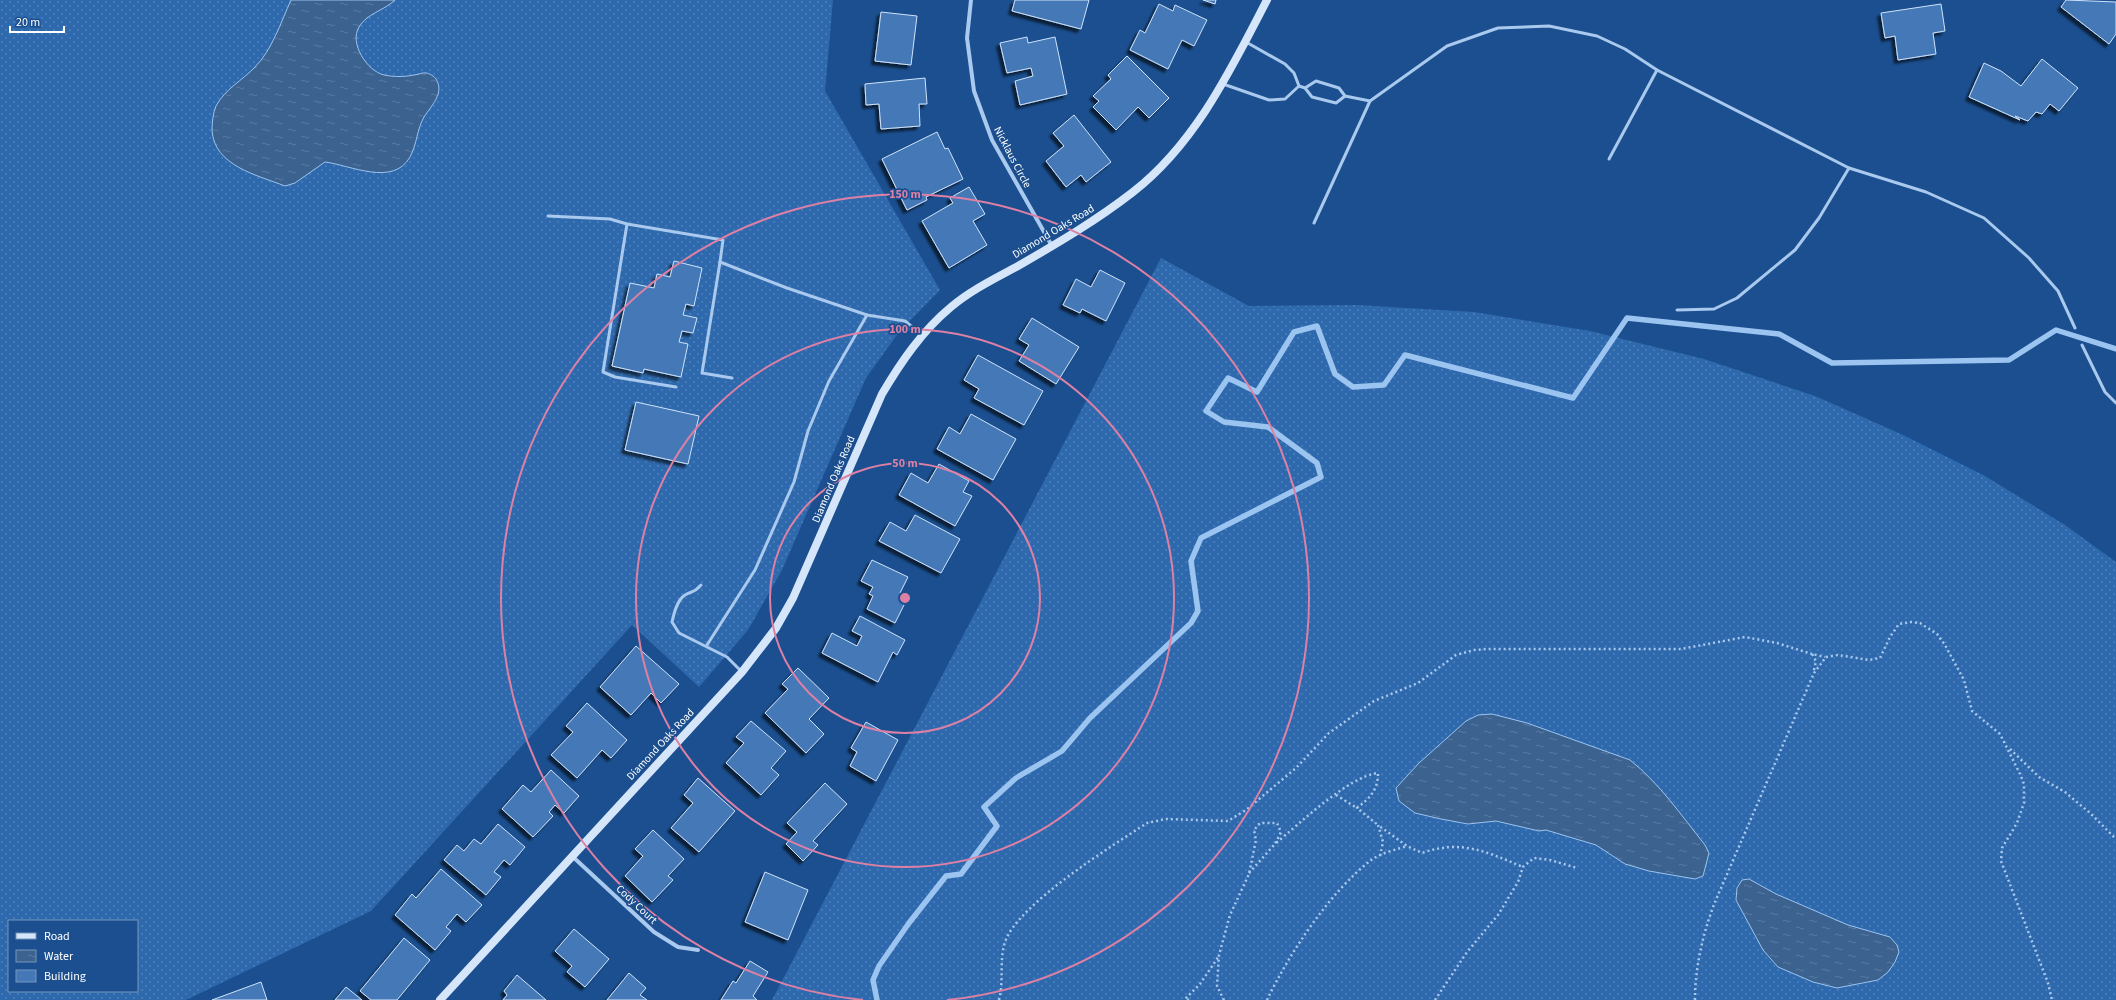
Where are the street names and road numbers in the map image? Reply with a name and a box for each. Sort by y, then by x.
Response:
street label: Nicklaus Circle [990,124,1035,191]
street label: Diamond Oaks Road [1009,201,1097,262]
street label: Diamond Oaks Road [808,433,859,525]
street label: Diamond Oaks Road [623,705,698,784]
street label: Cody Court [613,881,661,928]

